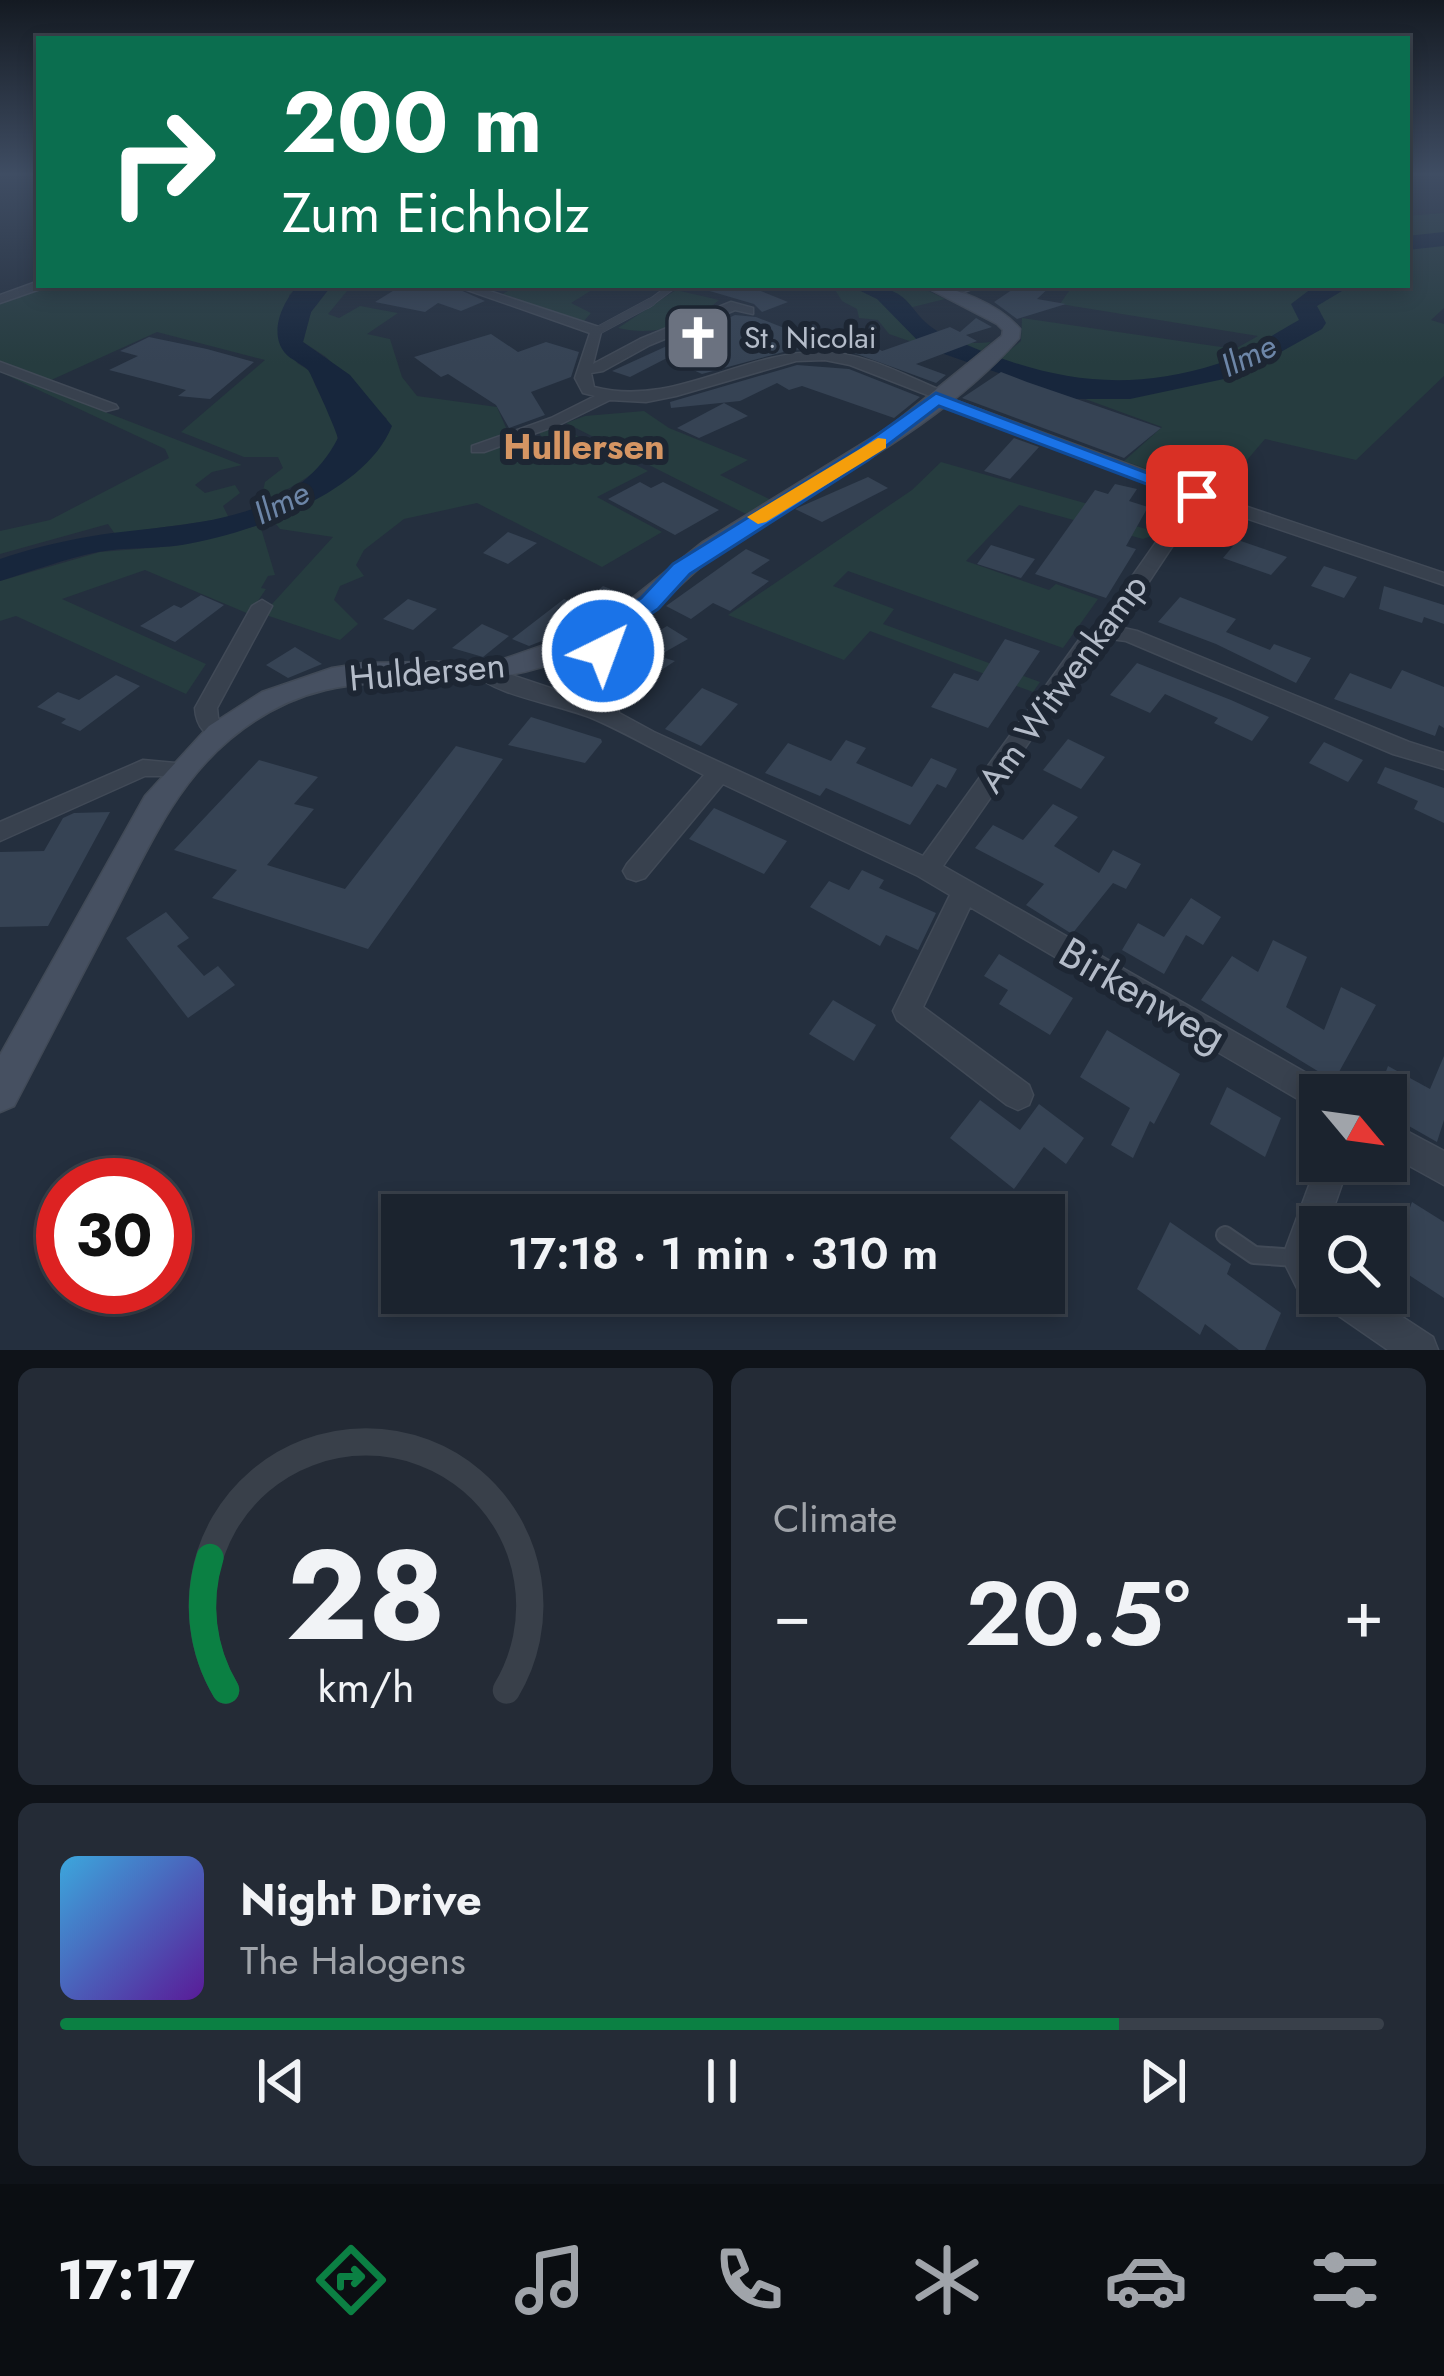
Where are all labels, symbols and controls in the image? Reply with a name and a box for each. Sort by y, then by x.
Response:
text: 200 m [282,62,542,184]
icon: right [84,84,240,240]
text: Zum Eichholz [282,174,589,252]
church icon: St. Nicolai [663,303,733,373]
place label: St. Nicolai [744,316,877,359]
water label: Ilme [1213,322,1284,389]
district label: Hullersen [503,420,665,472]
pin [1146,445,1248,547]
icon: arrive [1164,463,1230,529]
water label: Ilme [245,469,317,536]
street label: Am Witwenkamp [965,563,1159,803]
position arrow [540,588,666,714]
street label: Huldersen [347,638,507,704]
street label: Birkenweg [1048,922,1237,1067]
north arrow [1299,1074,1407,1182]
map controls [1299,1074,1407,1314]
speed limit sign: 30 [36,1158,192,1314]
button: search [1299,1206,1407,1314]
text: 17:18 · 1 min · 310 m [508,1221,938,1286]
text: Climate [773,1490,897,1547]
text: 28 [285,1505,446,1686]
text: 20.5° [965,1549,1190,1679]
text: − [773,1566,812,1662]
text: + [1343,1566,1384,1662]
text: km/h [317,1655,414,1717]
text: Night Drive [240,1867,482,1932]
text: The Halogens [240,1932,466,1989]
icon: previous [248,2048,314,2114]
icon: pause [689,2048,755,2114]
icon: next [1130,2048,1196,2114]
icon: directions [309,2238,393,2322]
icon: music [508,2238,592,2322]
icon: phone [707,2238,791,2322]
icon: climate [905,2238,989,2322]
icon: car [1104,2238,1188,2322]
icon: filters [1303,2238,1387,2322]
text: 17:17 [57,2241,195,2319]

